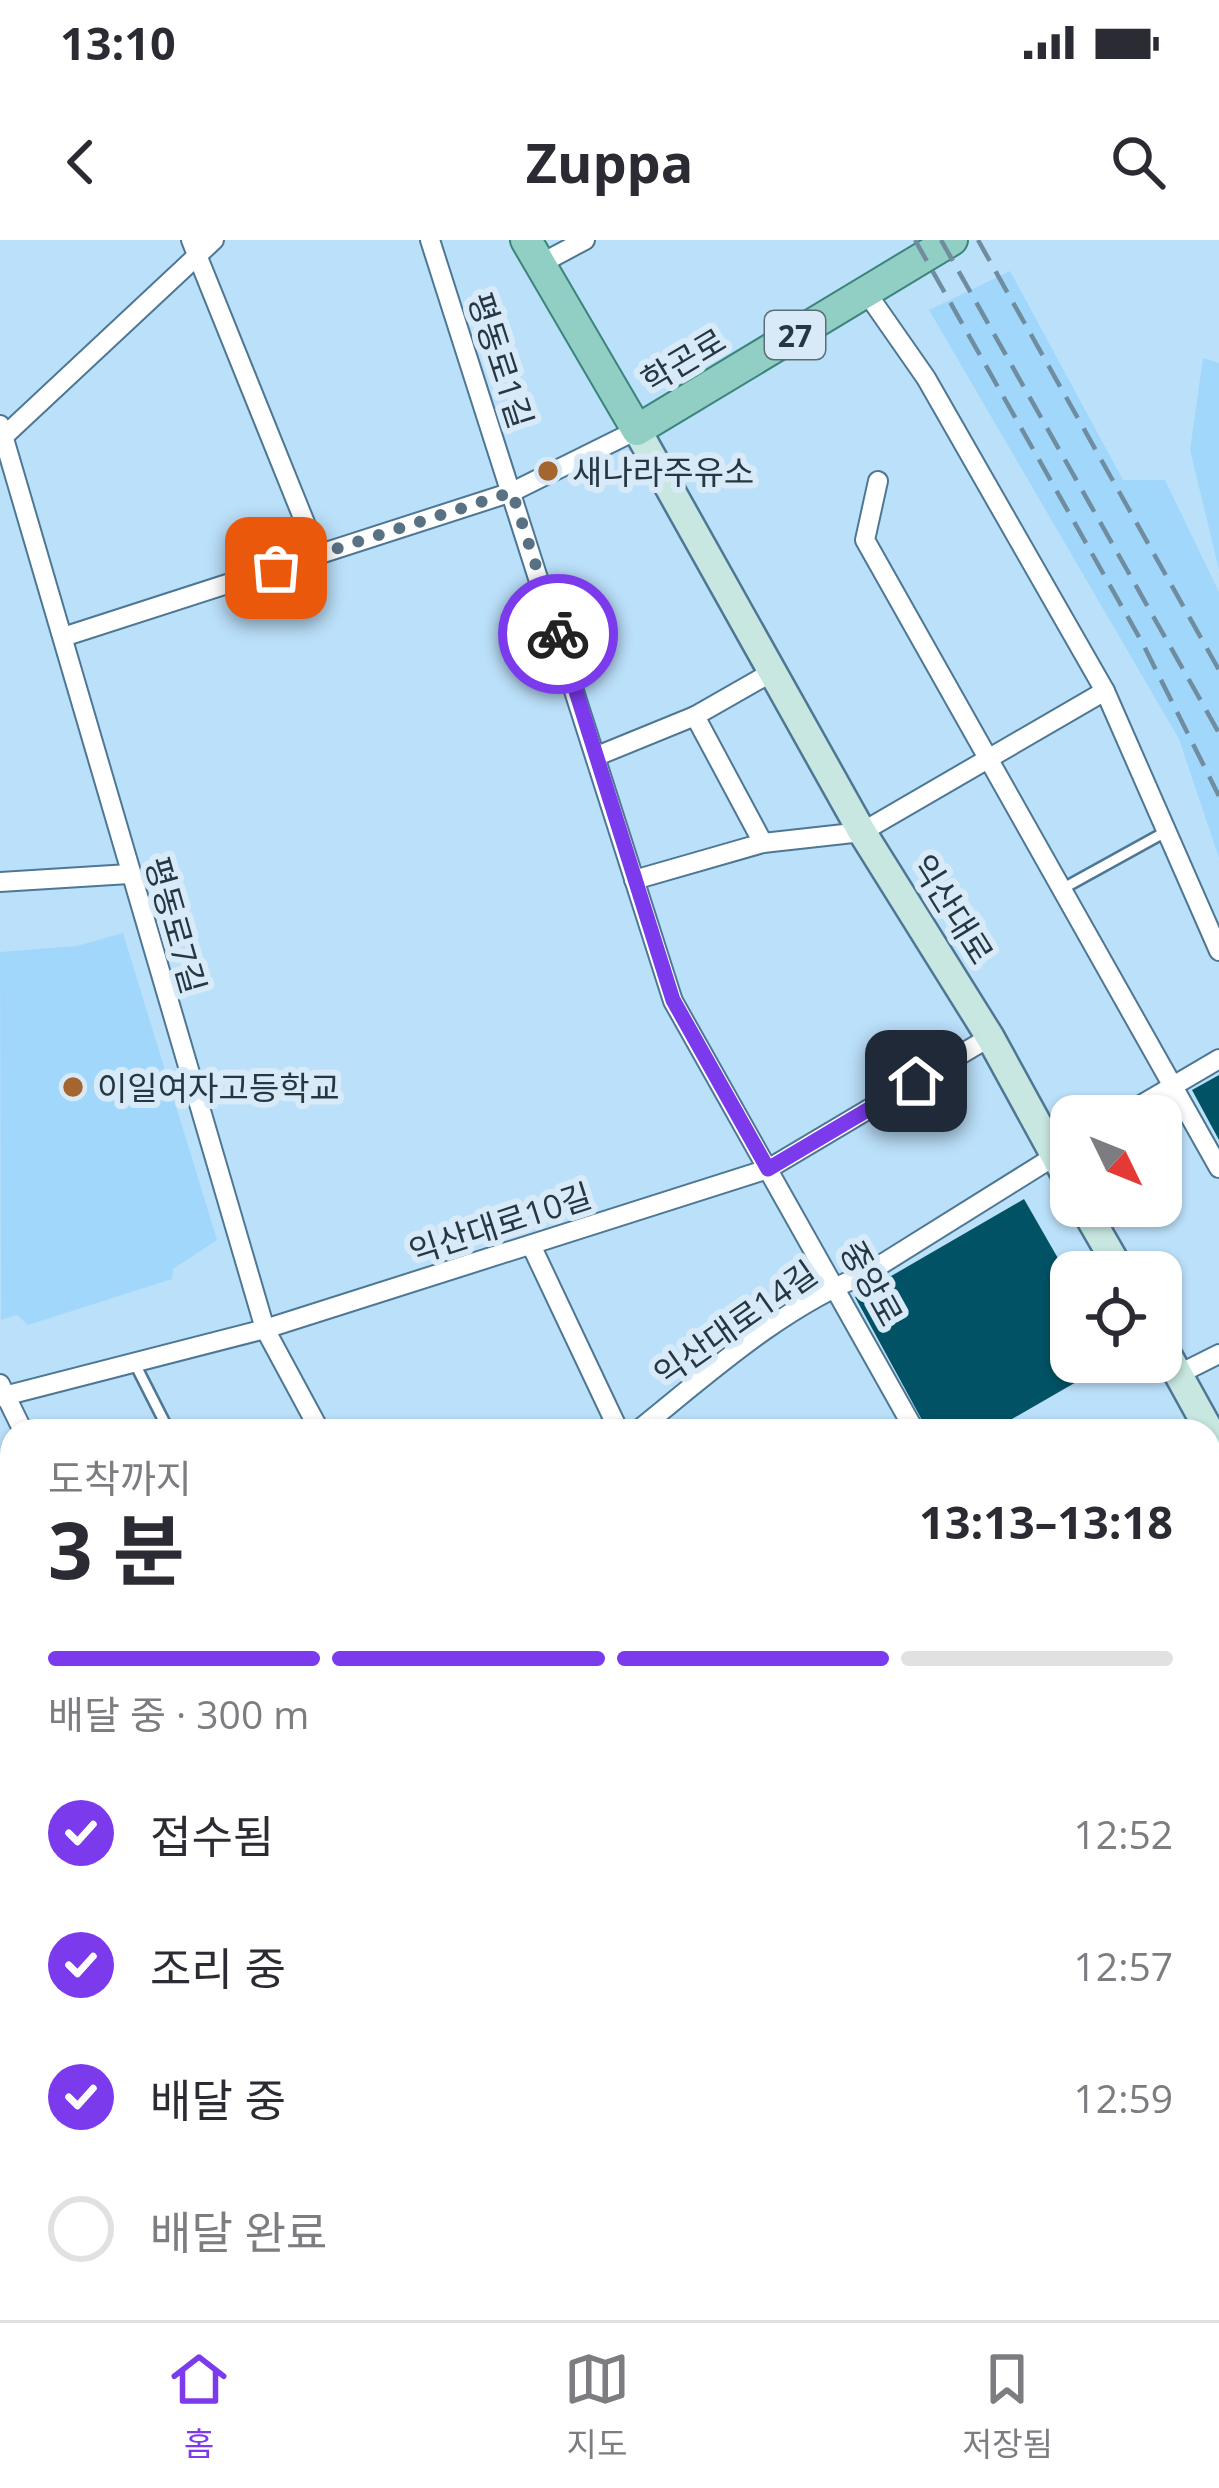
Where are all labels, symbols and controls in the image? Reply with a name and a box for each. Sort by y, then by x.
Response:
text: 13:10 [60,12,176,73]
text: Zuppa [526,125,693,199]
icon: back [48,129,114,195]
icon: search [1105,129,1171,195]
street label: 평동로1길 [458,286,544,434]
road number: 27 [765,311,825,359]
street label: 학곤로 [632,317,734,403]
place label: 새나라주유소 [572,449,754,494]
marker: 새나라주유소 [535,458,561,484]
pin [225,517,327,619]
icon: bag [243,535,309,601]
courier [498,574,618,694]
icon: bike [525,601,591,667]
street label: 익산대로 [902,846,1004,972]
street label: 평동로7길 [135,851,217,999]
pin [865,1030,967,1132]
icon: home [883,1048,949,1114]
place label: 이일여자고등학교 [97,1065,340,1110]
marker: 이일여자고등학교 [60,1074,86,1100]
north arrow [1050,1095,1182,1227]
map controls [1050,1095,1182,1383]
street label: 익산대로10길 [403,1172,597,1274]
street label: 중앙로 [830,1232,914,1334]
street label: 익산대로14길 [644,1250,826,1396]
button: locate [1050,1251,1182,1383]
text: 도착까지 [48,1451,192,1504]
text: 13:13–13:18 [919,1491,1173,1552]
text: 3 분 [48,1496,185,1602]
text: 배달 중 · 300 m [48,1687,309,1740]
icon: check [48,1800,114,1866]
text: 접수됨 [150,1805,274,1866]
text: 12:52 [1074,1807,1173,1860]
icon: check [48,1932,114,1998]
text: 조리 중 [150,1937,286,1998]
text: 12:57 [1074,1939,1173,1992]
icon: check [48,2064,114,2130]
text: 배달 중 [150,2069,286,2130]
text: 12:59 [1074,2071,1173,2124]
text: 배달 완료 [150,2201,327,2262]
tab: 홈 [166,2346,232,2466]
tab: 지도 [564,2346,630,2466]
tab: 저장됨 [962,2346,1053,2466]

